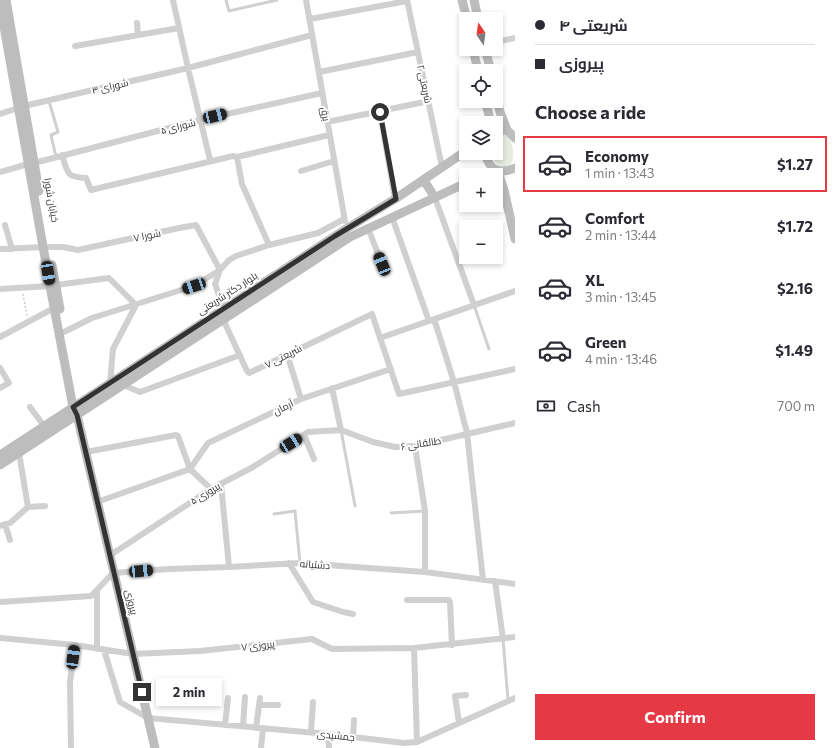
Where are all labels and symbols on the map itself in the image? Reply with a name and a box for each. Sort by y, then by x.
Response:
north arrow [459,12,503,56]
street label: شریعتی ۲ [414,64,435,105]
street label: شورای ۳ [91,76,130,97]
route start [371,103,389,121]
street label: برق [318,106,333,122]
car [202,107,228,125]
street label: شورای ۵ [159,116,197,137]
street label: خیابان شورا [41,177,62,223]
street label: شورا ۷ [132,226,162,244]
car [372,251,392,277]
car [40,260,56,286]
street label: بلوار دکتر شریعتی [195,269,260,318]
car [181,277,207,295]
street label: شریعتی ۷ [262,342,304,371]
street label: آرمان [271,397,296,418]
car [278,432,304,454]
street label: طالقانی ۶ [400,434,442,453]
street label: پیروزی ۵ [188,479,223,508]
street label: دشتیانه [299,557,331,571]
car [129,564,153,578]
street label: پیروزی [122,588,141,616]
street label: پیروزی ۷ [241,637,276,654]
car [65,644,81,670]
callout: 2 min [156,678,222,706]
route end [133,683,151,701]
street label: جمشیدی [316,727,356,744]

